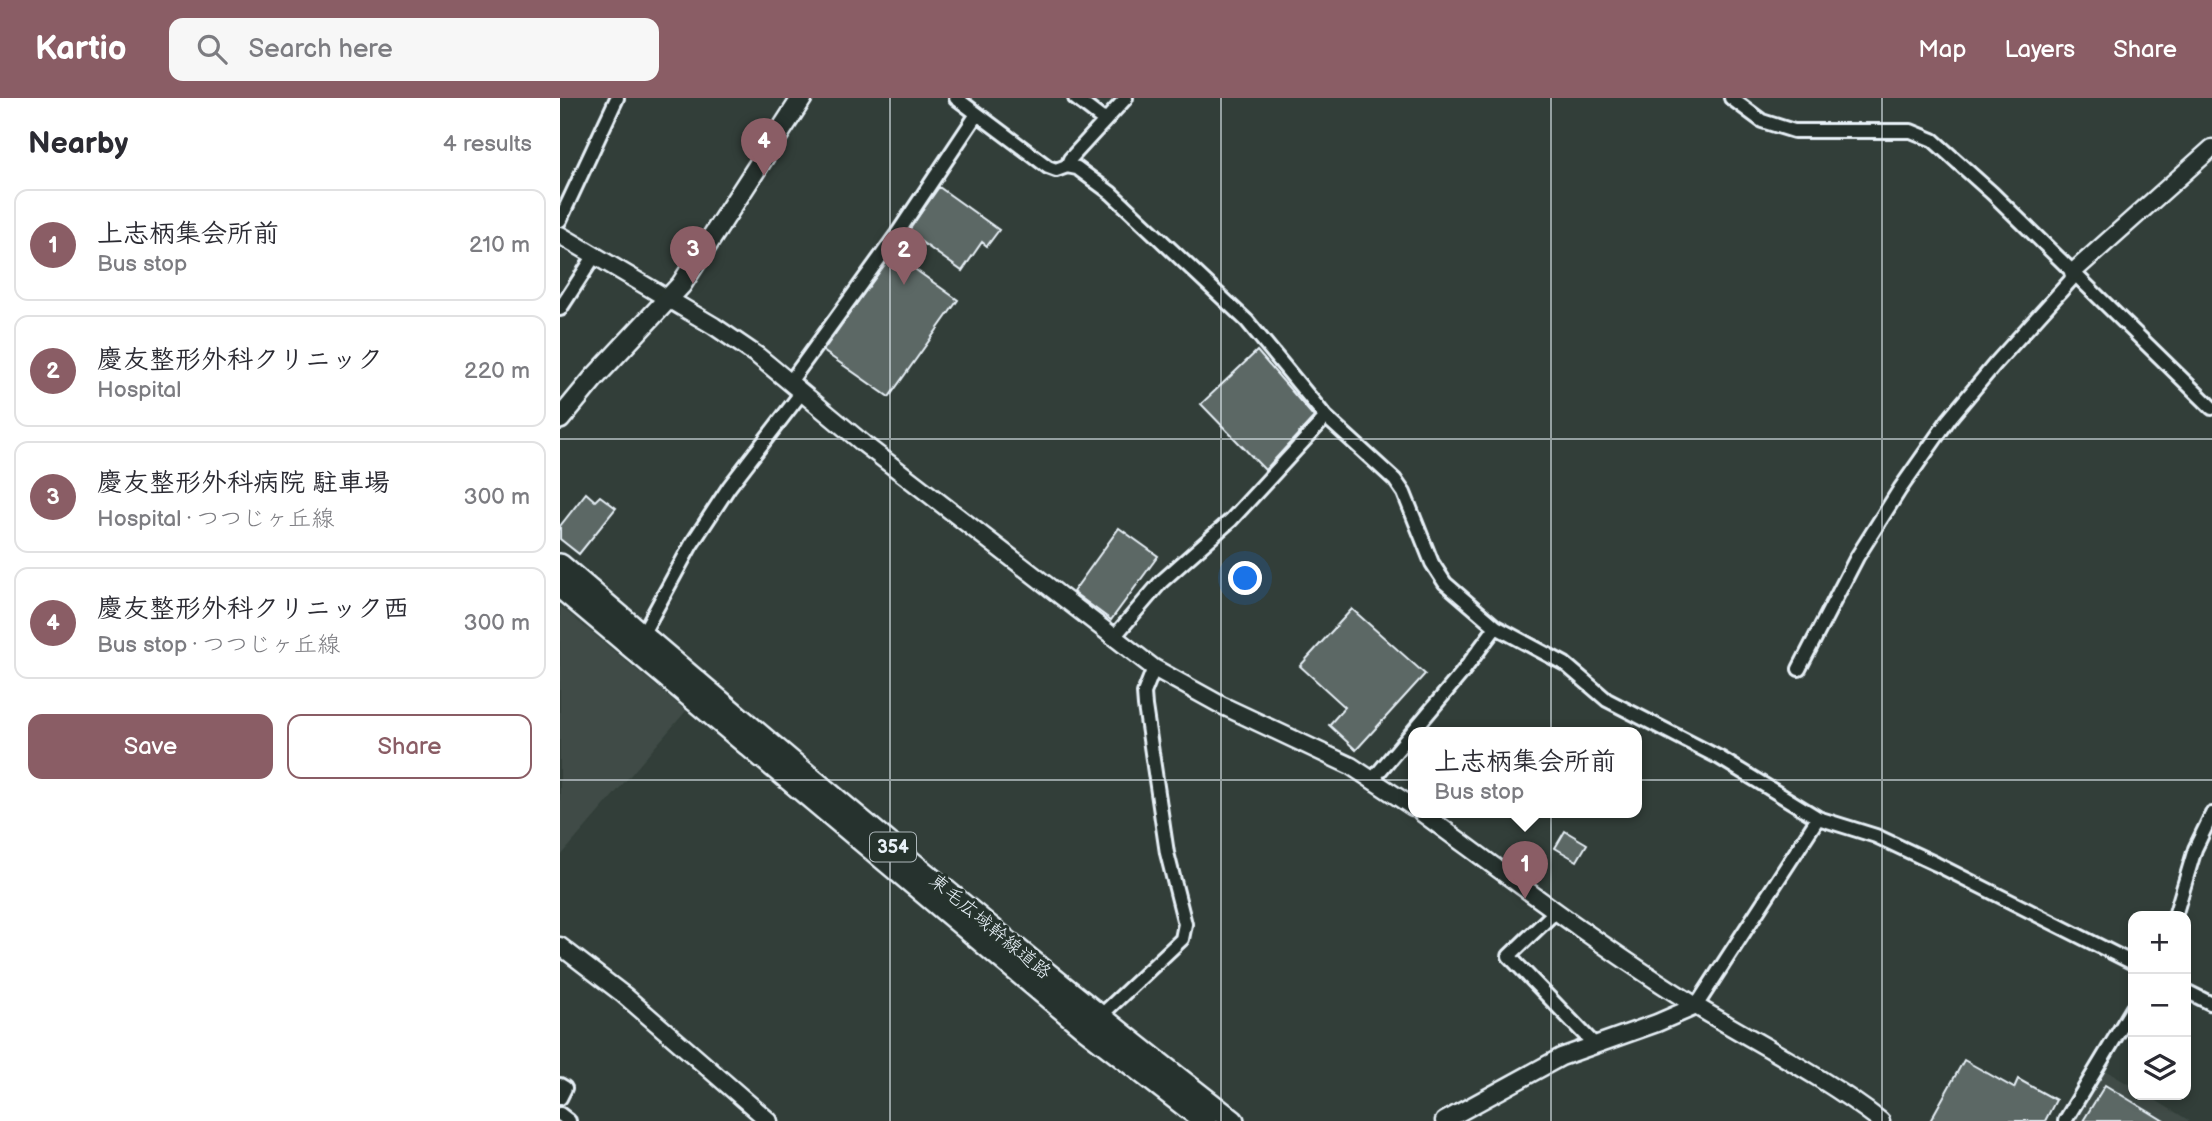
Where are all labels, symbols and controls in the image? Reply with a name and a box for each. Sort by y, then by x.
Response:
search box [169,18,659,81]
text: Kartio [35,29,127,69]
icon: search [193,30,231,68]
text: Search here [249,34,393,65]
text: Map [1918,35,1966,64]
text: Layers [2004,35,2075,64]
text: Share [2113,35,2177,64]
pin: 4 [741,118,787,176]
text: Nearby [28,126,128,162]
text: 4 results [443,130,532,158]
text: 上志柄集会所前 [97,219,279,250]
pin: 3 [670,226,716,284]
pin: 2 [881,227,927,285]
text: 1 [48,231,58,259]
text: 210 m [469,231,530,259]
text: Bus stop [97,250,187,278]
text: 慶友整形外科クリニック [97,345,383,376]
text: 2 [46,357,60,385]
text: 220 m [464,357,530,385]
text: Hospital [97,376,182,404]
text: 慶友整形外科病院 駐車場 [97,468,390,499]
text: 3 [46,483,60,511]
text: 300 m [464,483,530,511]
text: Hospital · つつじヶ丘線 [97,505,335,533]
your location [1228,561,1262,595]
text: 慶友整形外科クリニック西 [97,594,409,625]
text: 4 [46,609,60,637]
text: 300 m [464,609,530,637]
text: Bus stop · つつじヶ丘線 [97,631,340,659]
button: Save [28,714,273,779]
button: Share [287,714,532,779]
popup [1408,727,1642,818]
text: 上志柄集会所前 [1434,747,1616,778]
text: Bus stop [1434,778,1524,806]
road number: 354 [870,832,916,862]
pin: 1 [1502,841,1548,899]
street label: 東毛広域幹線道路 [924,869,1056,985]
map controls [2128,911,2191,1100]
button: + [2128,911,2191,974]
button: − [2128,974,2191,1037]
button: layers [2128,1037,2191,1100]

